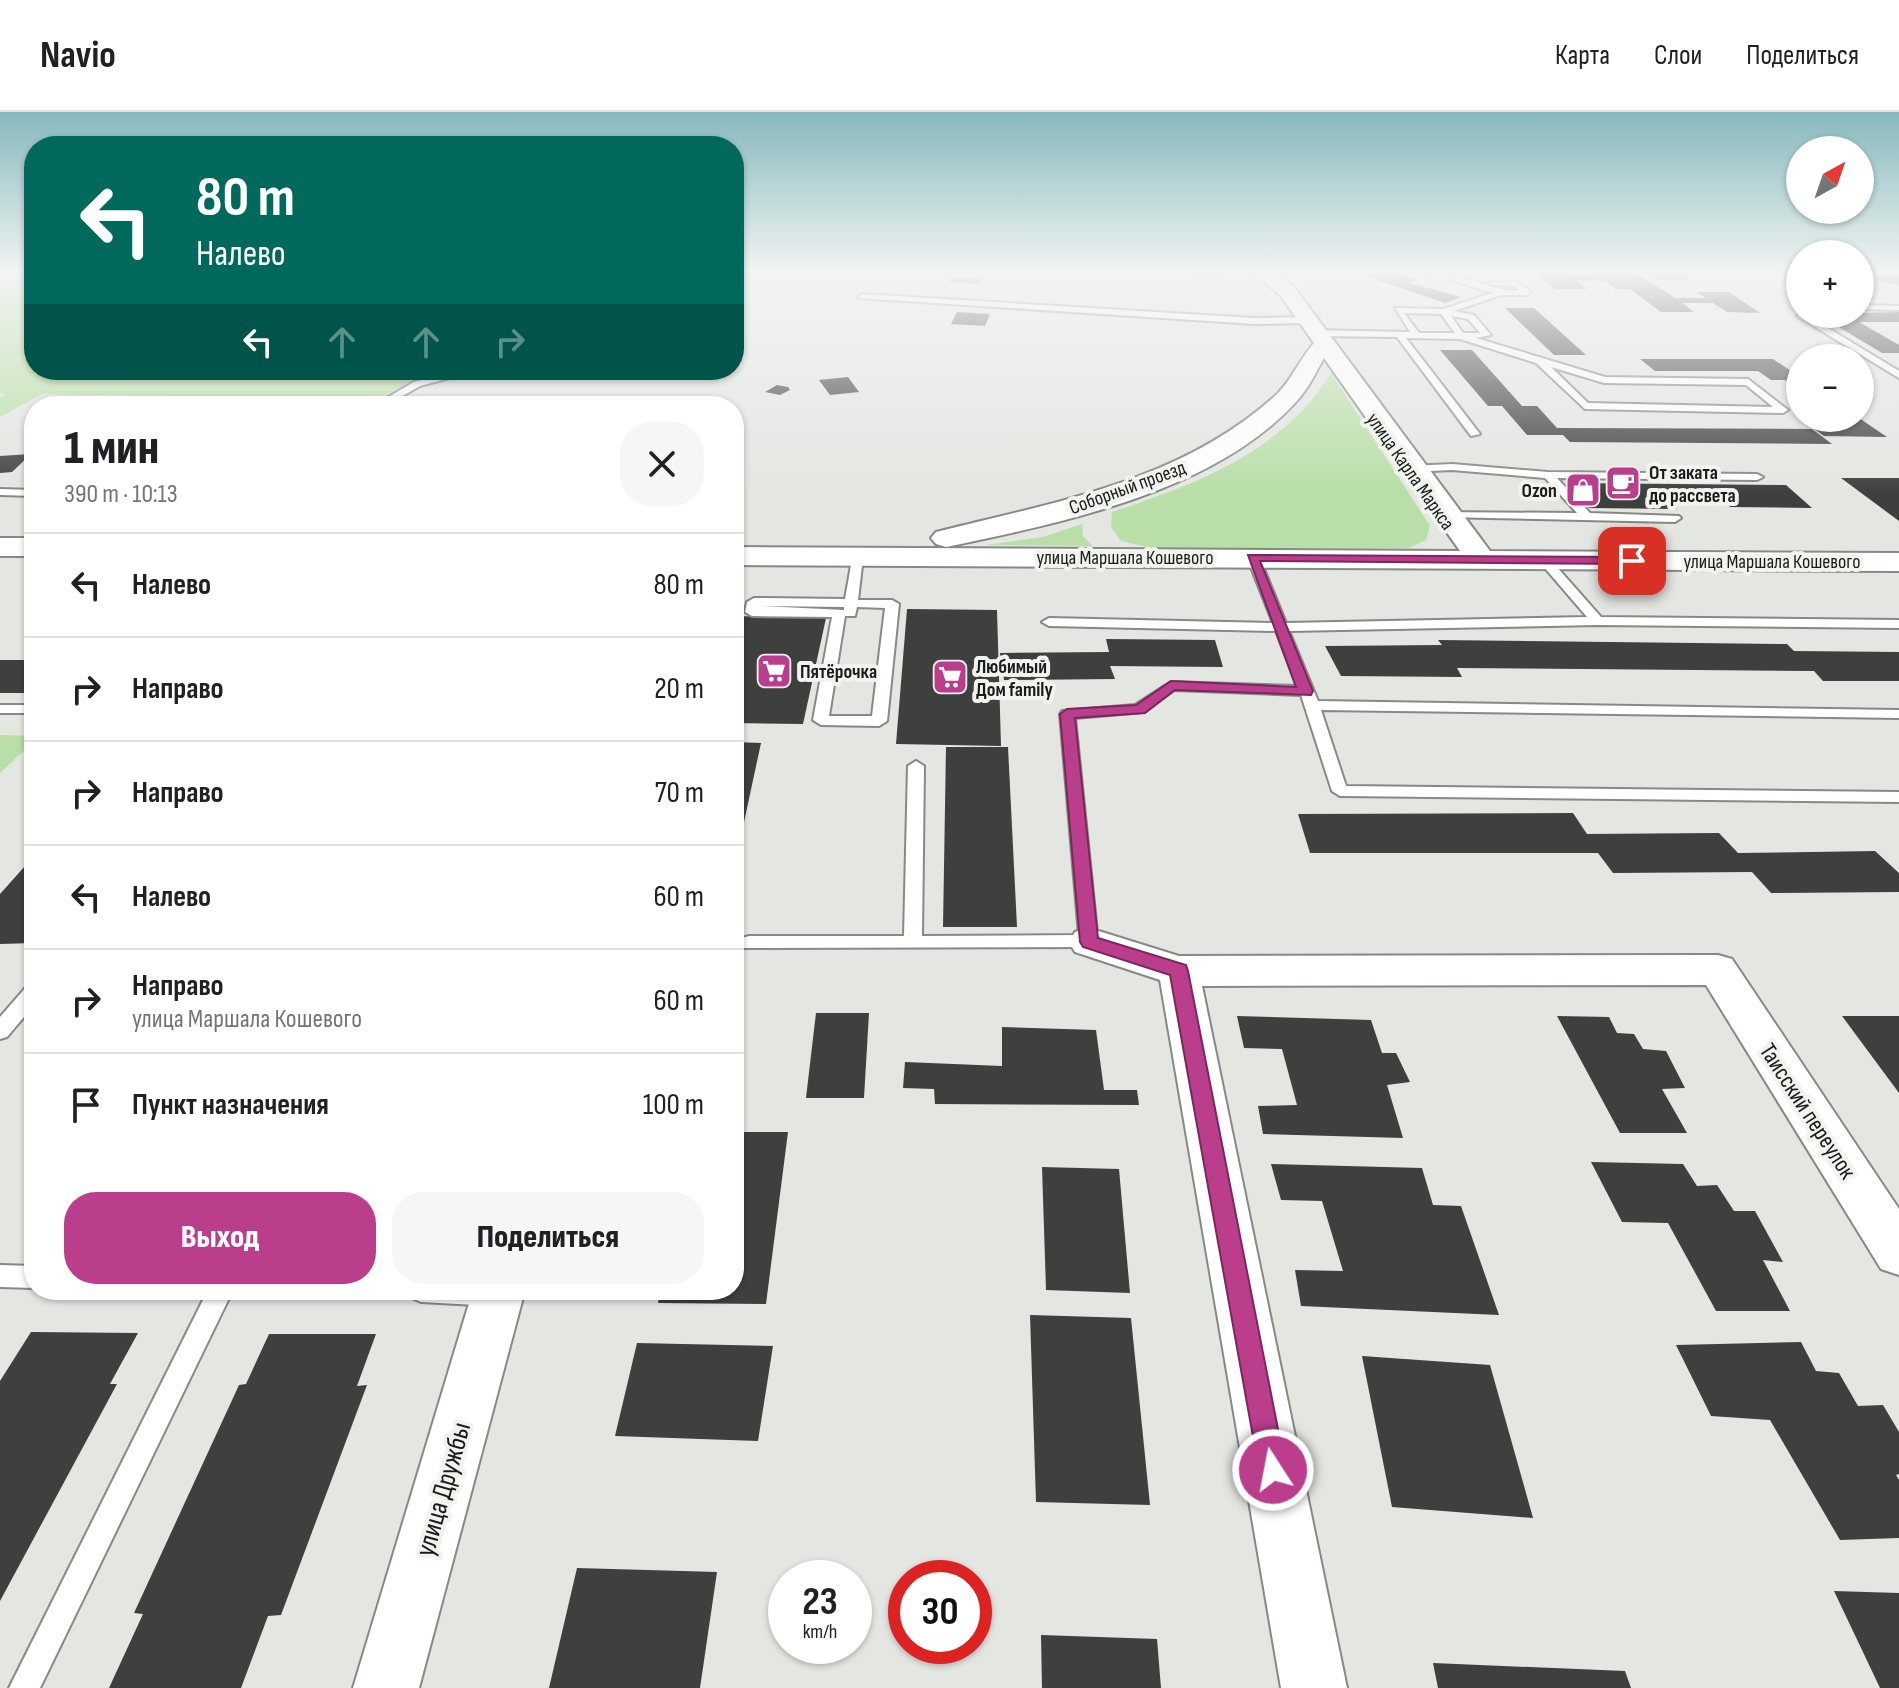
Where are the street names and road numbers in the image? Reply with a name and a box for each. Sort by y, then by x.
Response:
street label: улица Карла Маркса [1361,408,1459,535]
street label: Соборный проезд [1066,456,1189,520]
street label: улица Маршала Кошевого [1037,546,1213,570]
street label: улица Маршала Кошевого [1684,550,1860,574]
street label: Таисский переулок [1753,1038,1863,1185]
street label: улица Дружбы [409,1419,478,1560]

